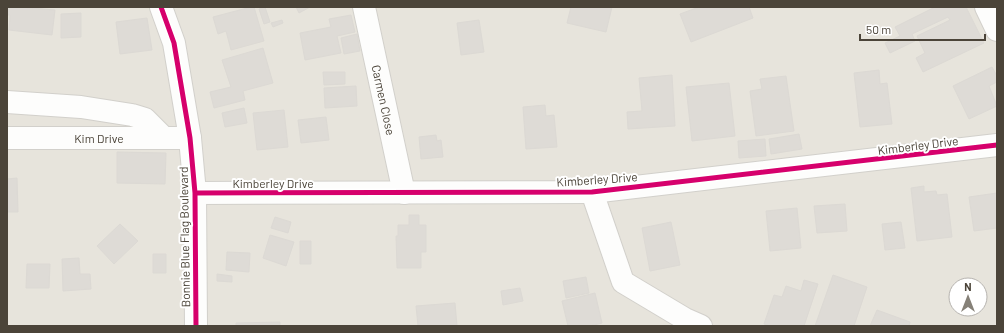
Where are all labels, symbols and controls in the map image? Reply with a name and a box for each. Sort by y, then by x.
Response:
scale bar [860,16,985,42]
text: 50 m [866,22,891,36]
street label: Carmen Close [370,63,398,136]
street label: Kim Drive [74,131,124,145]
street label: Kimberley Drive [877,133,959,157]
street label: Bonnie Blue Flag Boulevard [176,166,192,308]
street label: Kimberley Drive [556,169,638,189]
street label: Kimberley Drive [232,176,314,190]
north arrow [948,277,988,317]
text: N [964,280,972,293]

